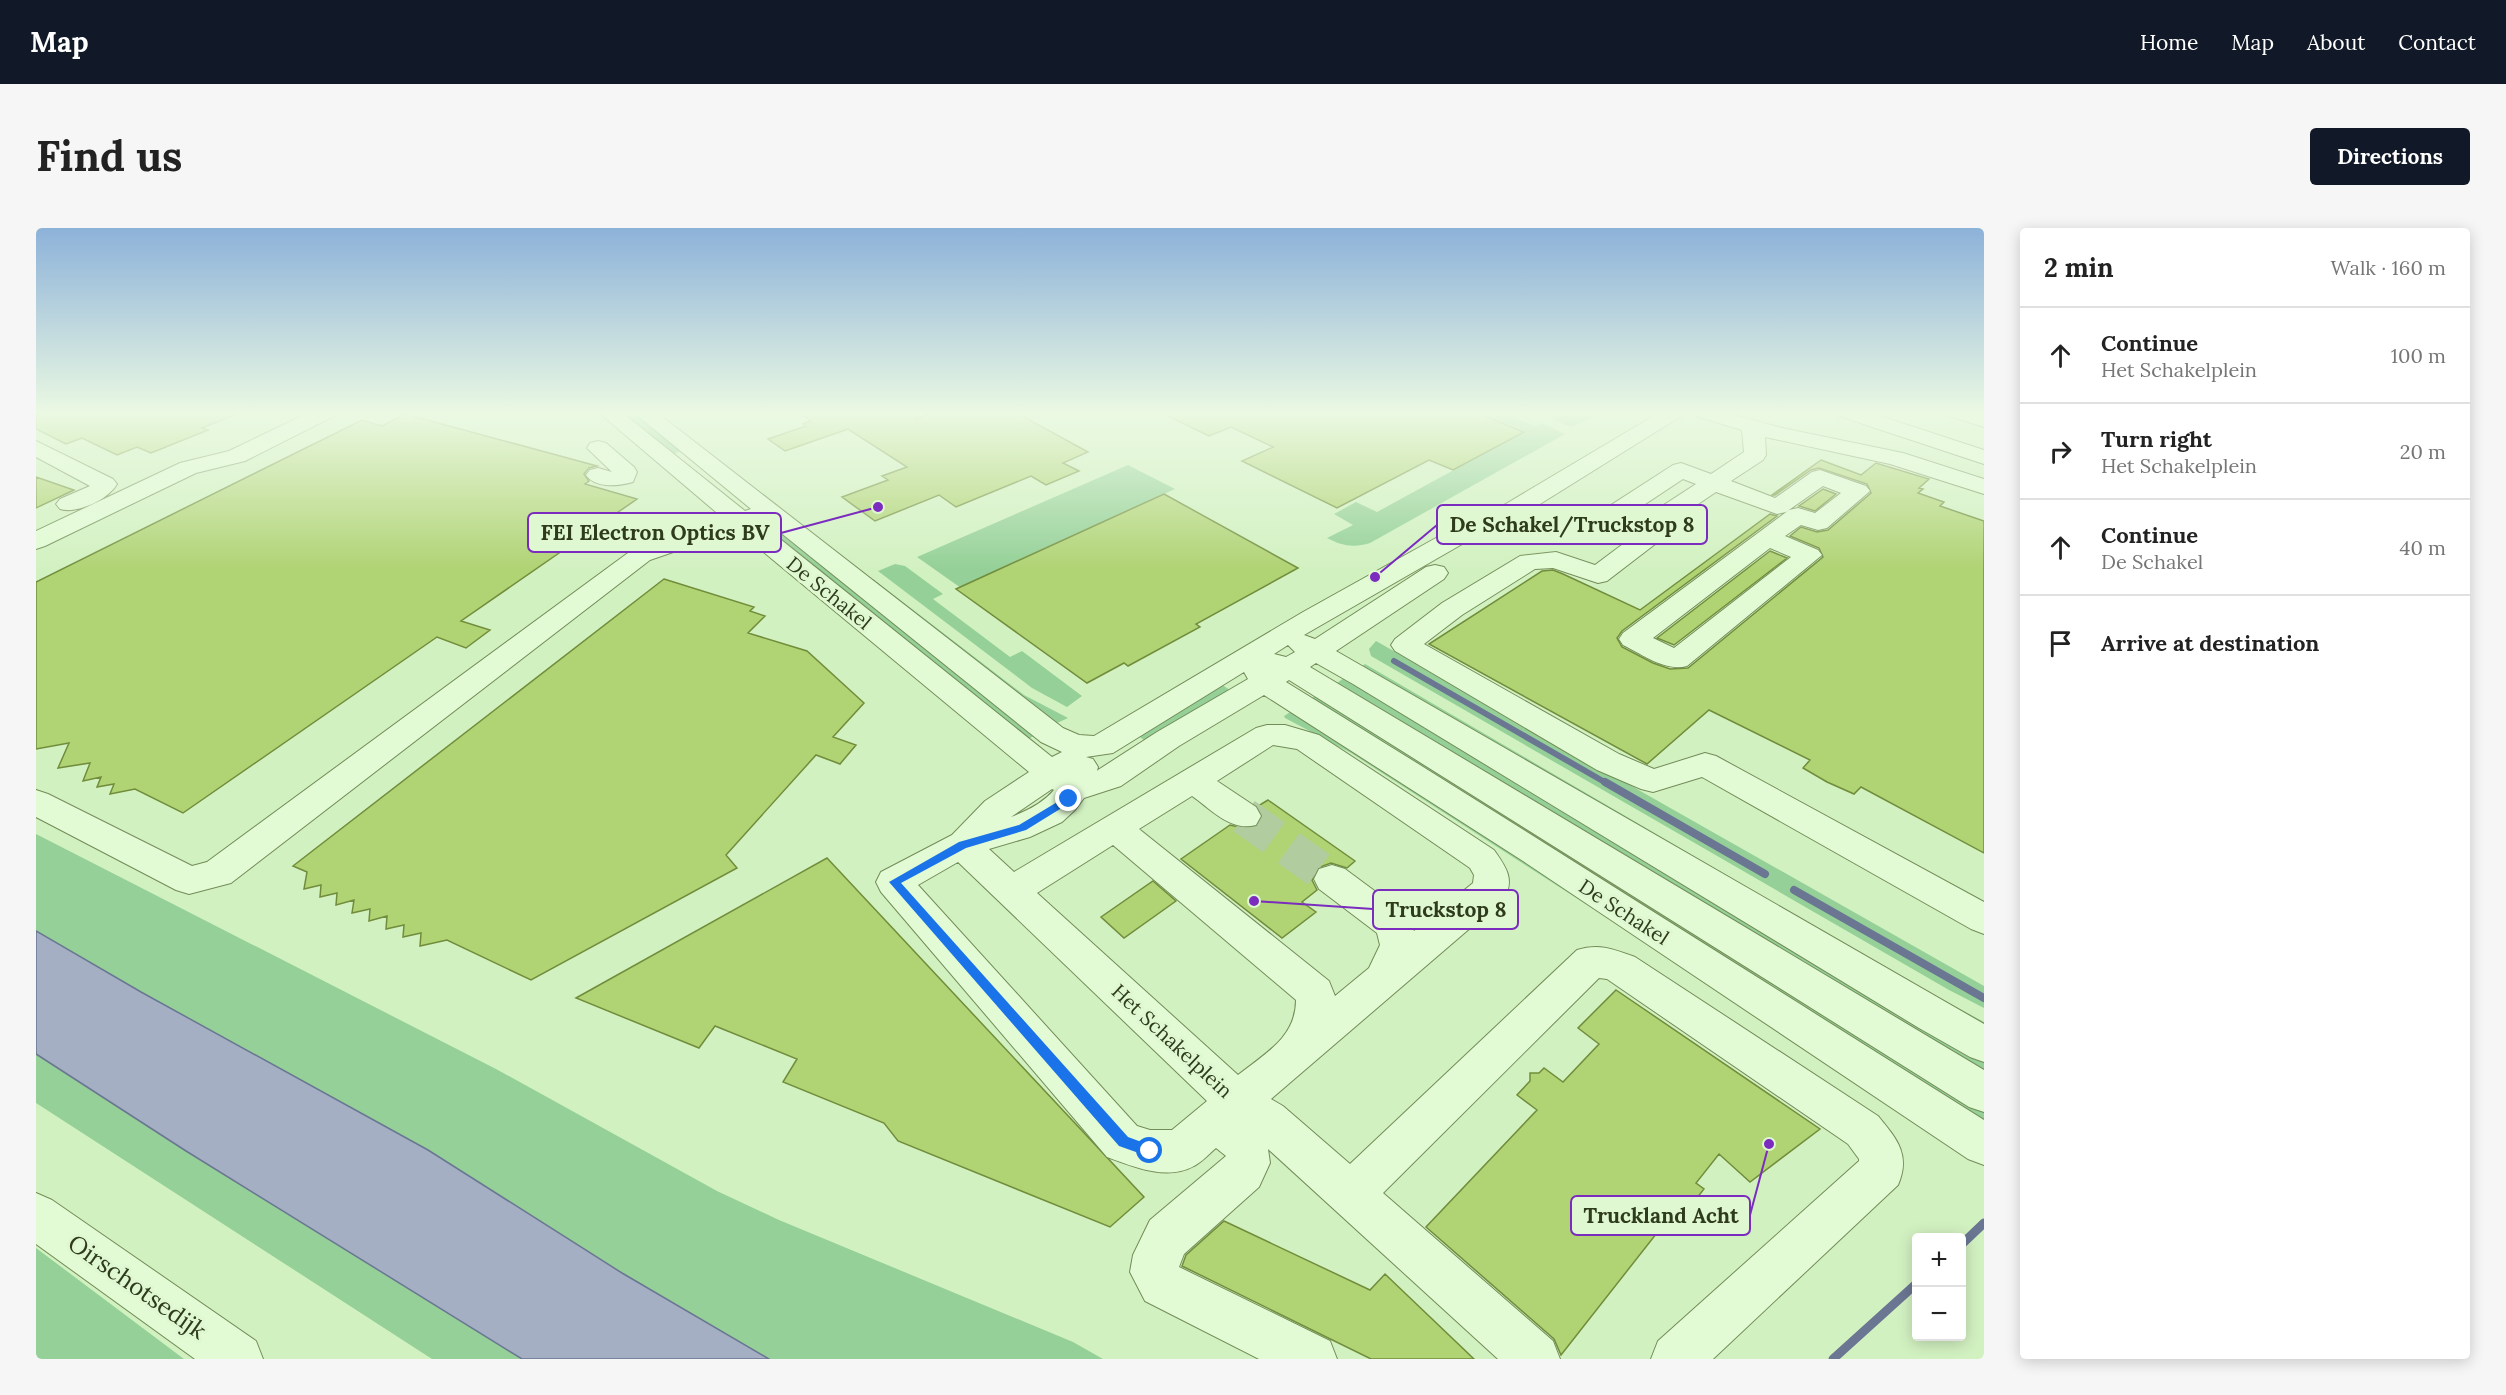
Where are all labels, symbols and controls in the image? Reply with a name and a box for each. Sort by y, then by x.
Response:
text: Map [30,24,89,60]
text: Home [2140,29,2198,56]
text: Map [2231,29,2274,56]
text: About [2307,29,2365,56]
text: Contact [2398,29,2476,56]
button: Directions [2310,128,2470,185]
text: Find us [36,129,182,183]
text: 2 min [2044,251,2114,284]
text: Walk · 160 m [2330,255,2446,280]
text: Continue [2101,329,2198,357]
icon: ahead [2044,339,2077,372]
text: 100 m [2391,343,2446,368]
text: Het Schakelplein [2101,357,2257,382]
text: Turn right [2101,425,2212,453]
icon: right [2044,435,2077,468]
text: 20 m [2400,439,2446,464]
text: Het Schakelplein [2101,453,2257,478]
callout: De Schakel/Truckstop 8 [1437,505,1707,544]
text: De Schakel/Truckstop 8 [1449,511,1695,538]
callout: FEI Electron Optics BV [528,513,781,552]
text: FEI Electron Optics BV [540,519,770,546]
text: Continue [2101,521,2198,549]
icon: ahead [2044,531,2077,564]
text: 40 m [2400,535,2446,560]
text: De Schakel [2101,549,2203,574]
street label: De Schakel [782,551,877,634]
icon: arrive [2044,627,2077,660]
text: Arrive at destination [2101,629,2319,657]
route end [1055,785,1081,811]
street label: De Schakel [1575,873,1674,950]
callout: Truckstop 8 [1373,890,1518,929]
text: Truckstop 8 [1386,896,1506,923]
street label: Het Schakelplein [1107,978,1238,1103]
route start [1136,1137,1162,1163]
callout: Truckland Acht [1571,1196,1750,1235]
text: Truckland Acht [1583,1202,1739,1229]
street label: Oirschotsedijk [62,1227,213,1346]
map controls [1912,1233,1966,1341]
button: + [1912,1233,1966,1287]
button: − [1912,1287,1966,1341]

